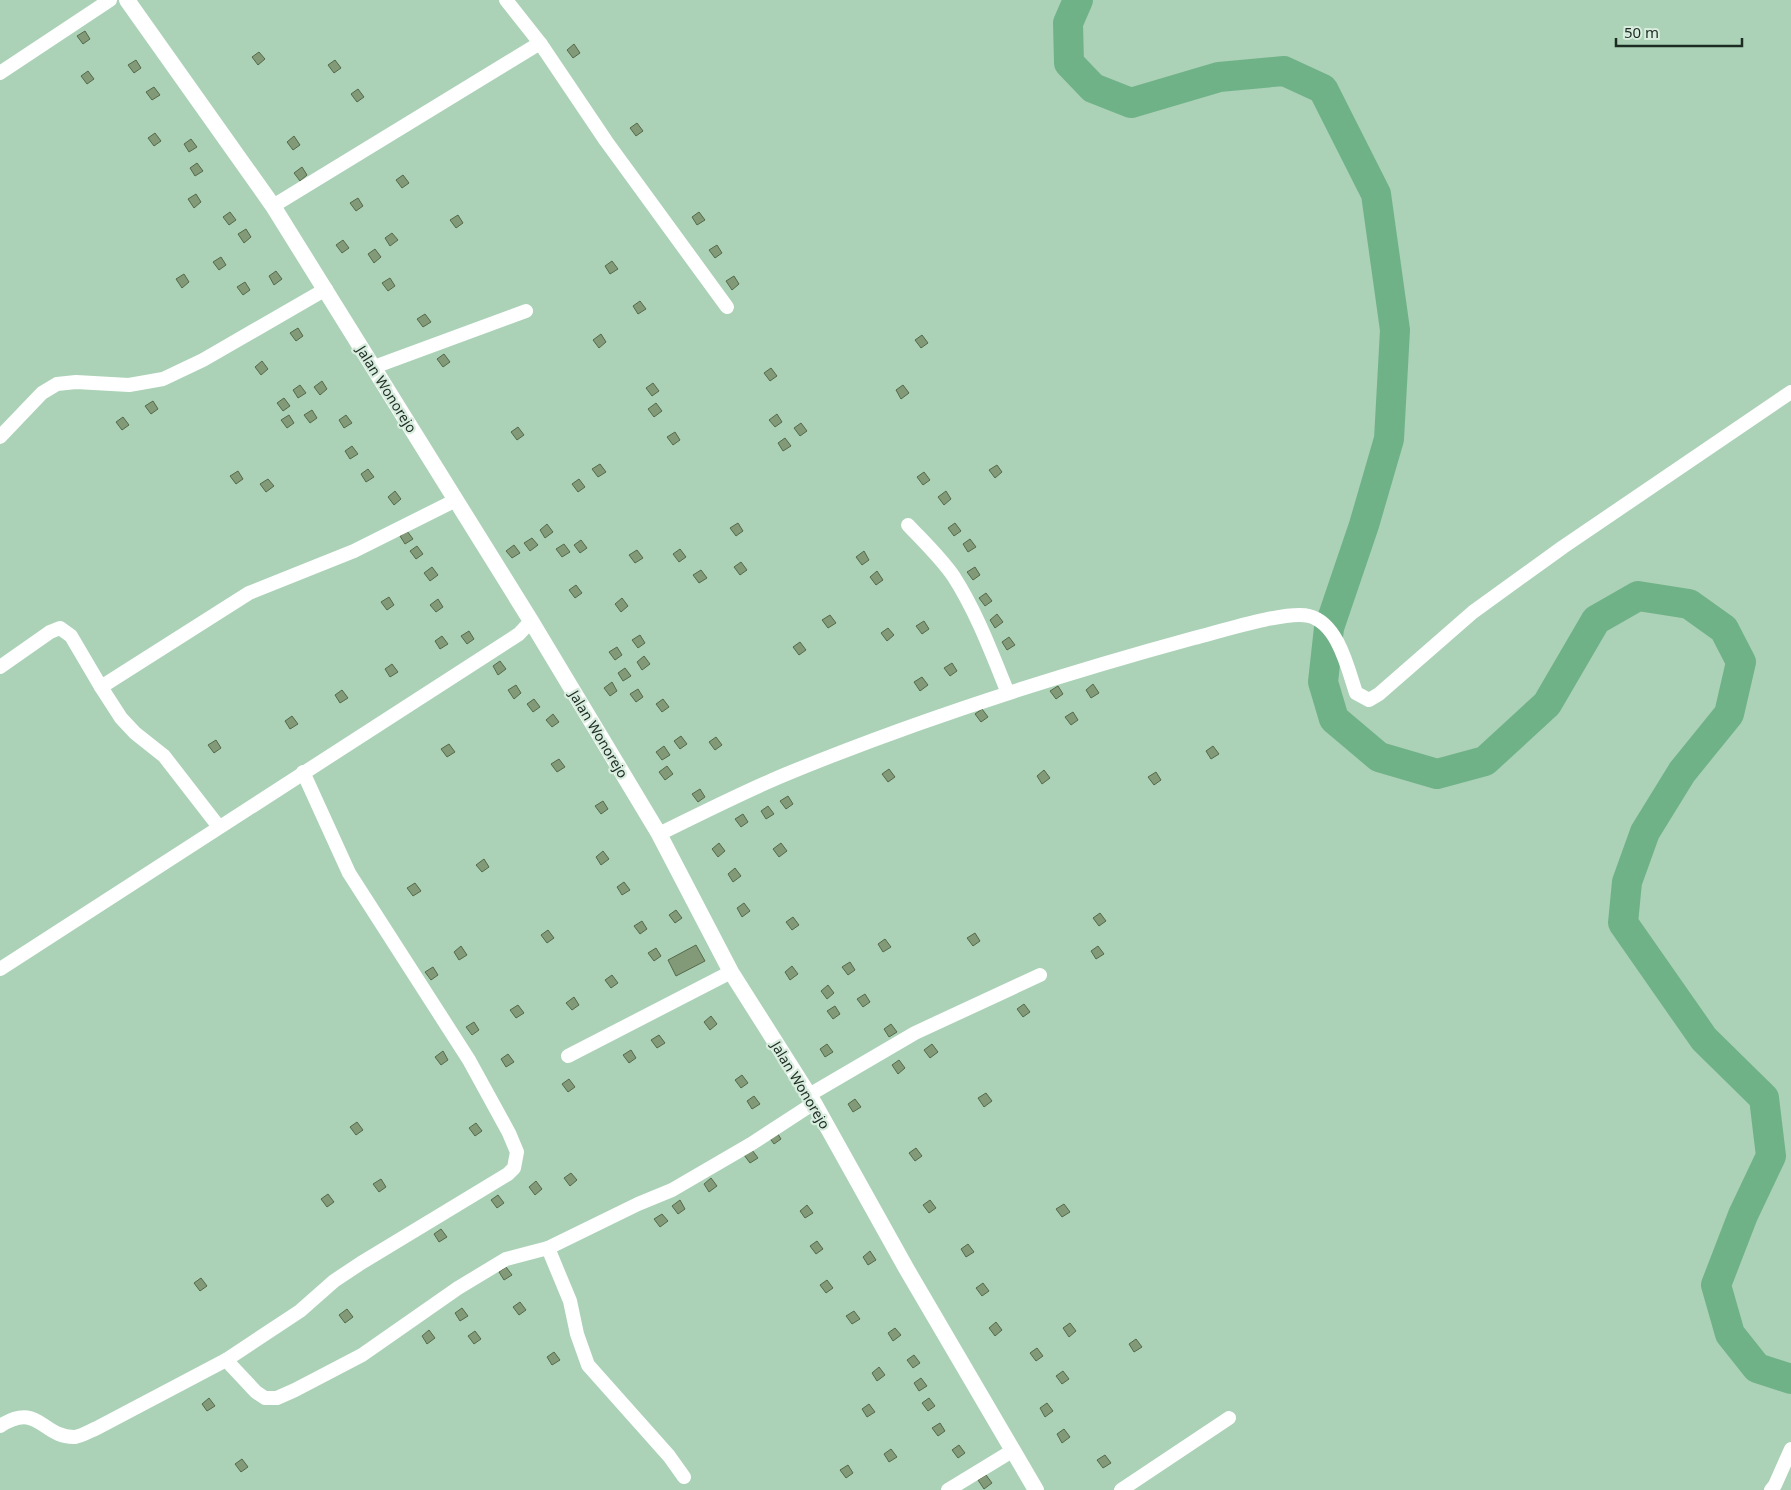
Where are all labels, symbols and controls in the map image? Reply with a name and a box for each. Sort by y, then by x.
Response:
scale bar [1616,15,1742,47]
text: 50 m [1624,22,1659,42]
street label: Jalan Wonorejo [352,340,421,436]
street label: Jalan Wonorejo [564,685,633,781]
street label: Jalan Wonorejo [766,1036,835,1132]

